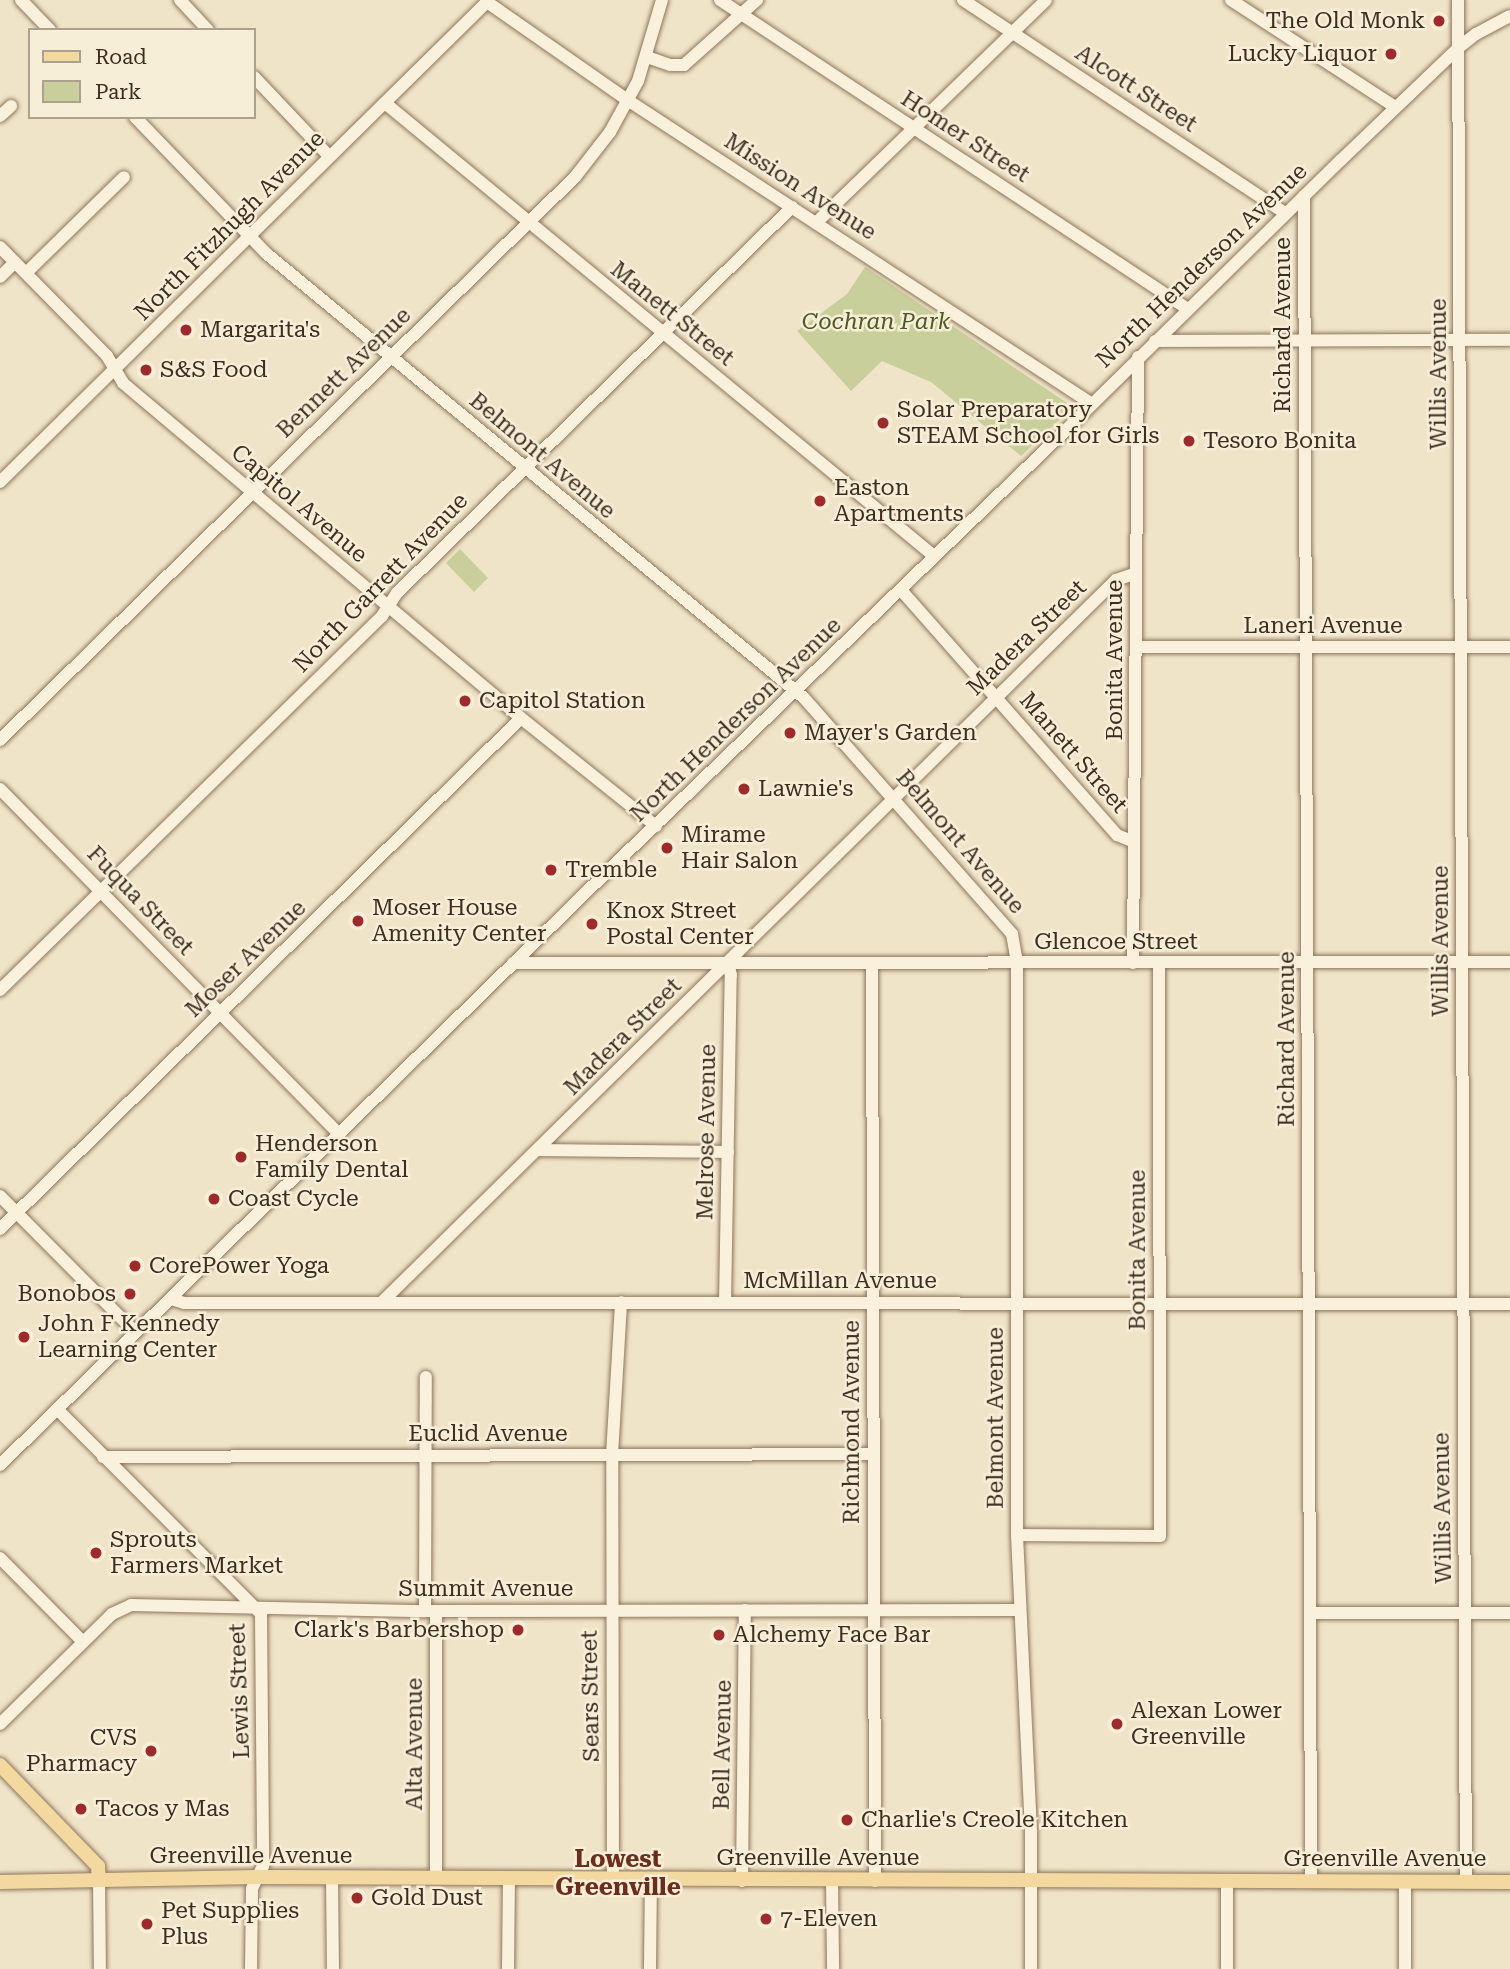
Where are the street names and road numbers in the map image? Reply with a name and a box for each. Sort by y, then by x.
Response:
street label: Alcott Street [1070,39,1202,139]
street label: Homer Street [895,85,1035,189]
street label: North Fitzhugh Avenue [129,125,331,327]
street label: Mission Avenue [719,128,881,246]
street label: North Henderson Avenue [1091,158,1313,374]
street label: Richard Avenue [1269,237,1297,413]
street label: Manett Street [605,256,739,372]
street label: Willis Avenue [1425,298,1453,450]
street label: Bennett Avenue [271,302,417,444]
street label: Belmont Avenue [463,387,621,525]
street label: Capitol Avenue [225,439,373,569]
street label: North Garrett Avenue [288,487,474,679]
street label: Madera Street [962,574,1092,702]
street label: Bonita Avenue [1101,580,1129,740]
street label: North Henderson Avenue [625,612,847,828]
street label: Laneri Avenue [1243,612,1403,640]
street label: Manett Street [1013,687,1133,819]
street label: Belmont Avenue [890,764,1030,920]
street label: Fuqua Street [81,841,199,961]
street label: Willis Avenue [1427,865,1455,1017]
street label: Moser Avenue [180,895,312,1023]
street label: Glencoe Street [1034,928,1198,956]
street label: Richard Avenue [1273,951,1301,1127]
street label: Madera Street [559,973,687,1101]
street label: Melrose Avenue [692,1044,722,1220]
street label: Bonita Avenue [1124,1170,1152,1330]
street label: McMillan Avenue [743,1267,937,1295]
street label: Richmond Avenue [838,1320,866,1524]
street label: Belmont Avenue [982,1327,1010,1509]
street label: Euclid Avenue [408,1420,568,1448]
street label: Willis Avenue [1428,1432,1458,1584]
street label: Summit Avenue [399,1575,573,1603]
street label: Lewis Street [224,1623,256,1759]
street label: Sears Street [576,1630,606,1762]
street label: Alta Avenue [401,1678,429,1810]
street label: Bell Avenue [708,1680,738,1810]
street label: Greenville Avenue [150,1842,352,1870]
street label: Greenville Avenue [717,1844,919,1872]
street label: Greenville Avenue [1284,1845,1486,1873]

